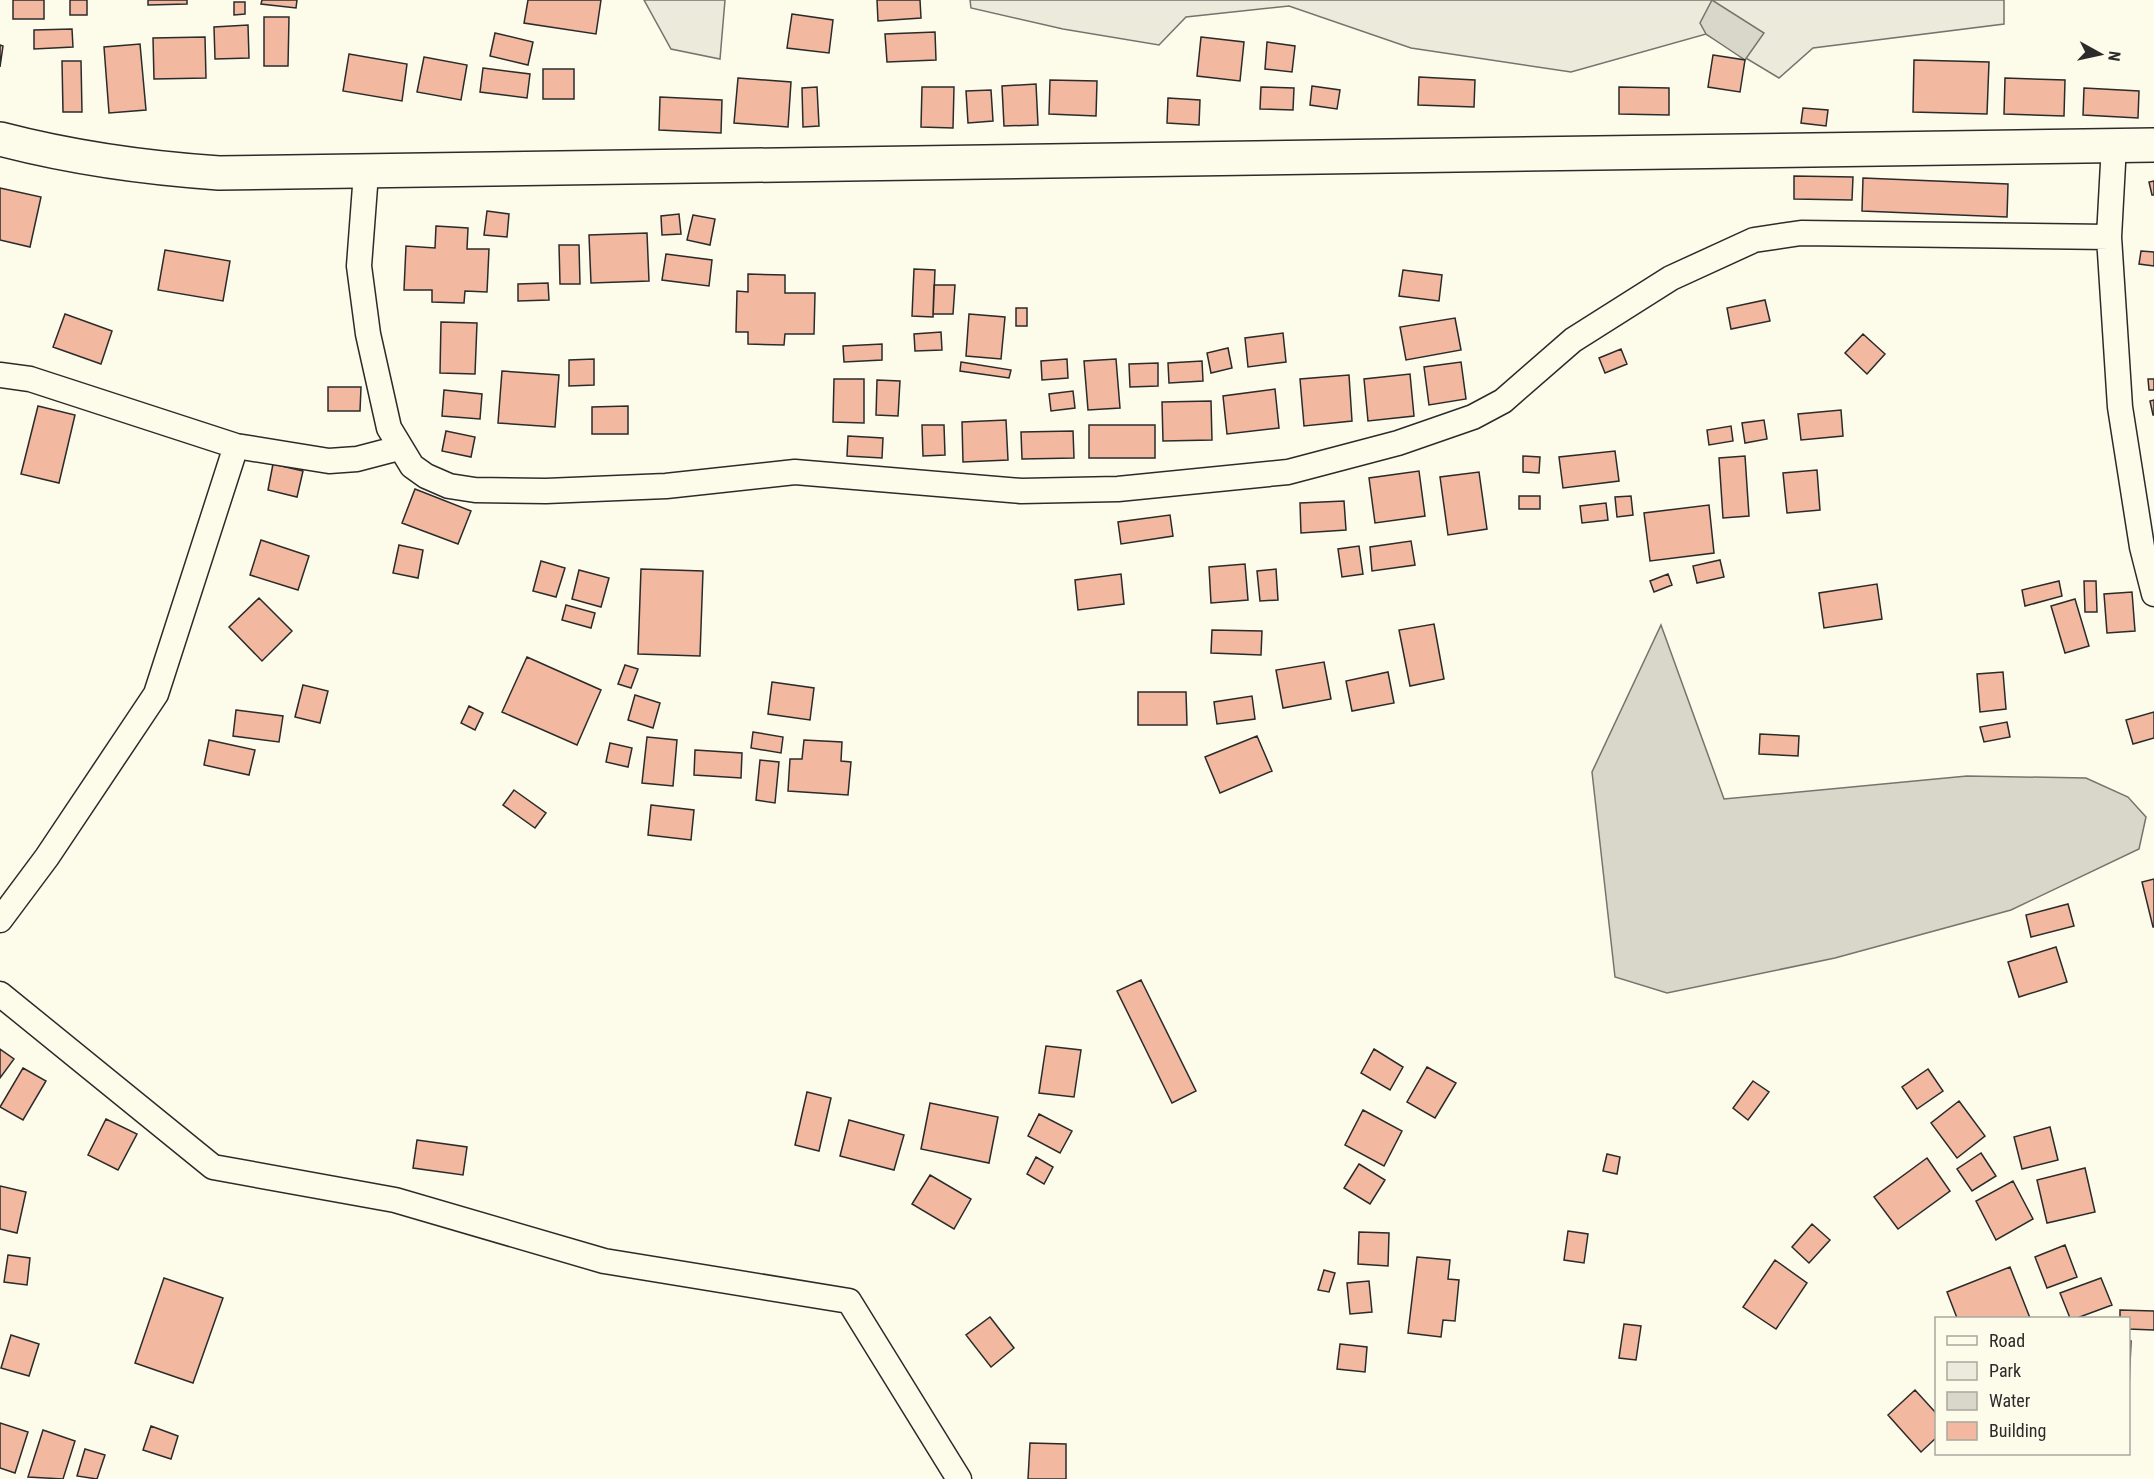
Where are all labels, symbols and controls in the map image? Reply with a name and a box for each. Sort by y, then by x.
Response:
north arrow [2070,24,2130,84]
text: N [2104,50,2124,62]
legend [1935,1317,2130,1455]
text: Road [1989,1330,2025,1351]
text: Park [1989,1360,2021,1381]
text: Water [1989,1390,2031,1411]
text: Building [1989,1420,2046,1441]

